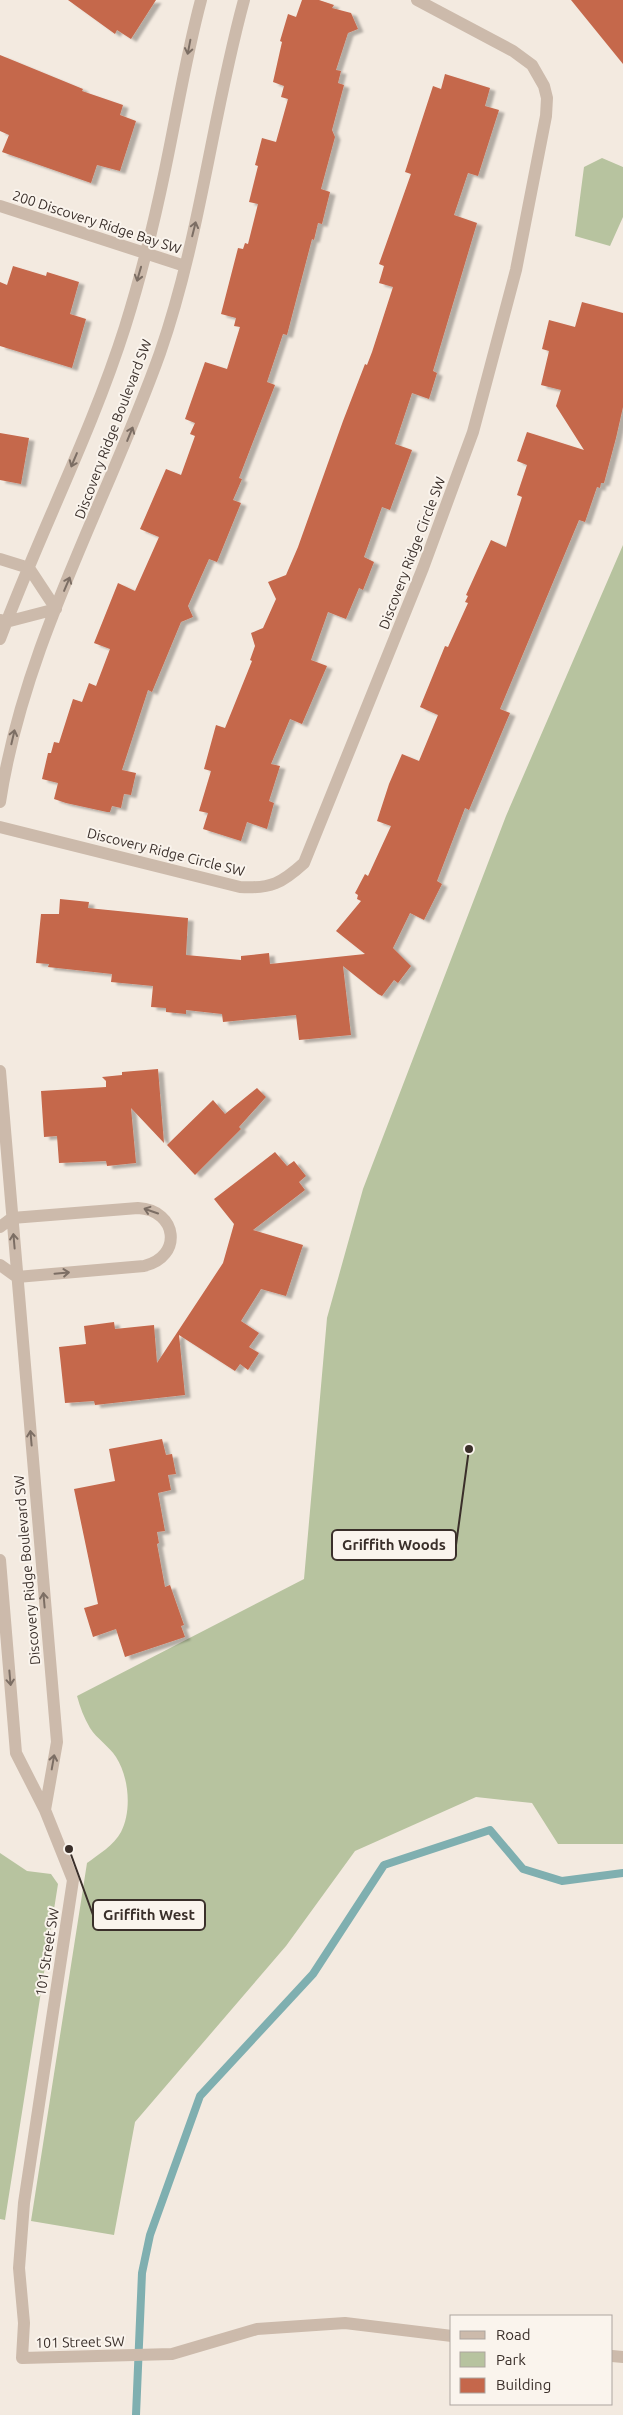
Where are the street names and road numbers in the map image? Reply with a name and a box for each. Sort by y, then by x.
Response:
street label: 200 Discovery Ridge Bay SW [11,187,183,257]
street label: Discovery Ridge Boulevard SW [71,337,155,521]
street label: Discovery Ridge Circle SW [375,474,449,632]
street label: Discovery Ridge Circle SW [85,825,247,879]
street label: Discovery Ridge Boulevard SW [11,1474,43,1666]
street label: 101 Street SW [32,1907,62,1997]
street label: 101 Street SW [35,2333,125,2351]

